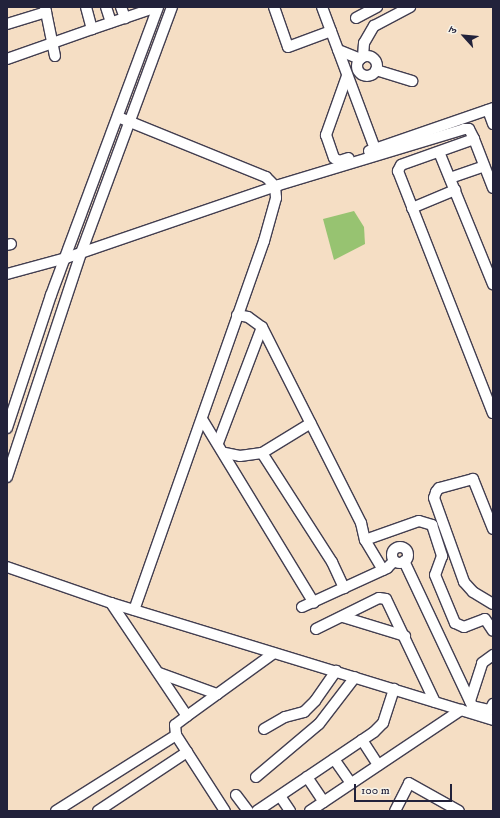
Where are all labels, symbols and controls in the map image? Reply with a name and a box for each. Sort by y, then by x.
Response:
north arrow [444,16,484,56]
text: उ [446,25,461,36]
scale bar [356,776,454,802]
text: 100 m [361,783,390,798]

